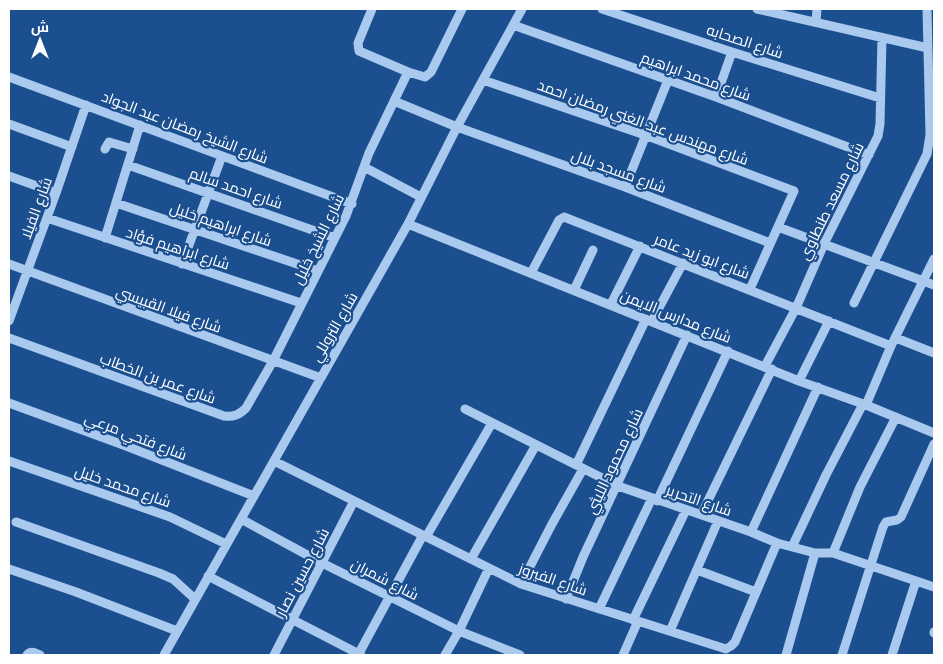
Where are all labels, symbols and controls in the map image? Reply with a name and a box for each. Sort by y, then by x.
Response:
north arrow [15,15,65,65]
text: ش [31,19,49,36]
street label: شارع الصحابه [704,21,785,64]
street label: شارع محمد ابراهيم [638,48,753,107]
street label: شارع مهندس عبد الغني رمضان احمد [534,76,751,172]
street label: شارع الشيخ رمضان عبد الجواد [98,87,271,169]
street label: شارع مسعد طنطاوي [795,139,870,264]
street label: شارع مسجد بلال [568,146,669,199]
street label: شارع احمد سالم [186,164,285,215]
street label: شارع الفيلا [17,175,58,242]
street label: شارع الشيخ خليل [289,191,350,288]
street label: شارع ابراهيم خليل [167,199,274,252]
street label: شارع ابراهيم فؤاد [123,223,232,276]
street label: شارع ابو زيد عامر [650,230,752,285]
street label: شارع فيلا القبيسي [113,282,224,340]
street label: شارع مدارس الايمن [617,286,734,349]
street label: شارع التروللي [307,289,364,367]
street label: شارع عمر بن الخطاب [97,349,218,410]
street label: شارع محمود الليثي [582,406,650,518]
street label: شارع فتحي مرعي [81,409,189,467]
street label: شارع محمد خليل [72,462,173,513]
street label: شارع التحرير [662,481,734,522]
street label: شارع حسين نصار [271,525,335,621]
street label: شارع شمران [347,555,422,606]
street label: شارع الفيروز [515,559,589,601]

